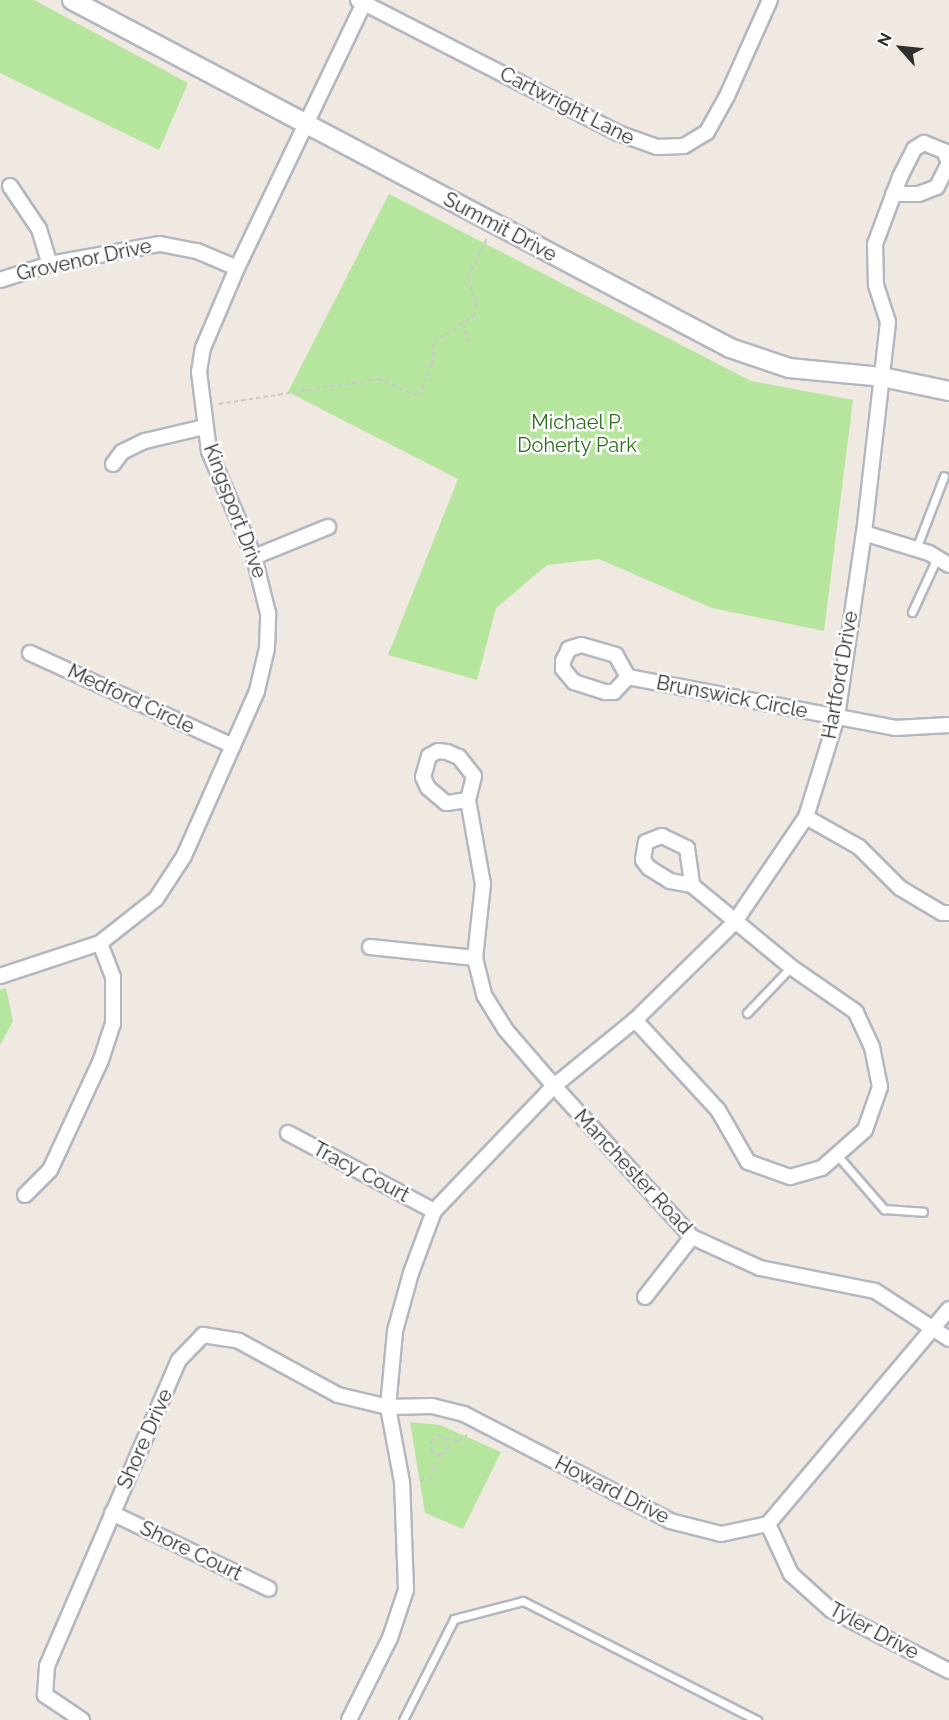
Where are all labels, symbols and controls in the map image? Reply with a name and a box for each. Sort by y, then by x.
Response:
north arrow [871,18,931,78]
text: N [873,30,896,49]
street label: Cartwright Lane [496,62,638,150]
street label: Summit Drive [439,187,561,267]
street label: Grovenor Drive [14,234,154,286]
park label: Michael P. Doherty Park [517,410,637,457]
street label: Kingsport Drive [198,441,272,581]
street label: Hartford Drive [817,609,863,741]
street label: Medford Circle [64,659,198,739]
street label: Brunswick Circle [654,671,810,723]
street label: Manchester Road [569,1104,697,1240]
street label: Tracy Court [308,1136,414,1208]
street label: Shore Drive [112,1385,178,1493]
street label: Howard Drive [551,1451,673,1529]
street label: Shore Court [136,1516,246,1586]
street label: Tyler Drive [825,1597,923,1665]

